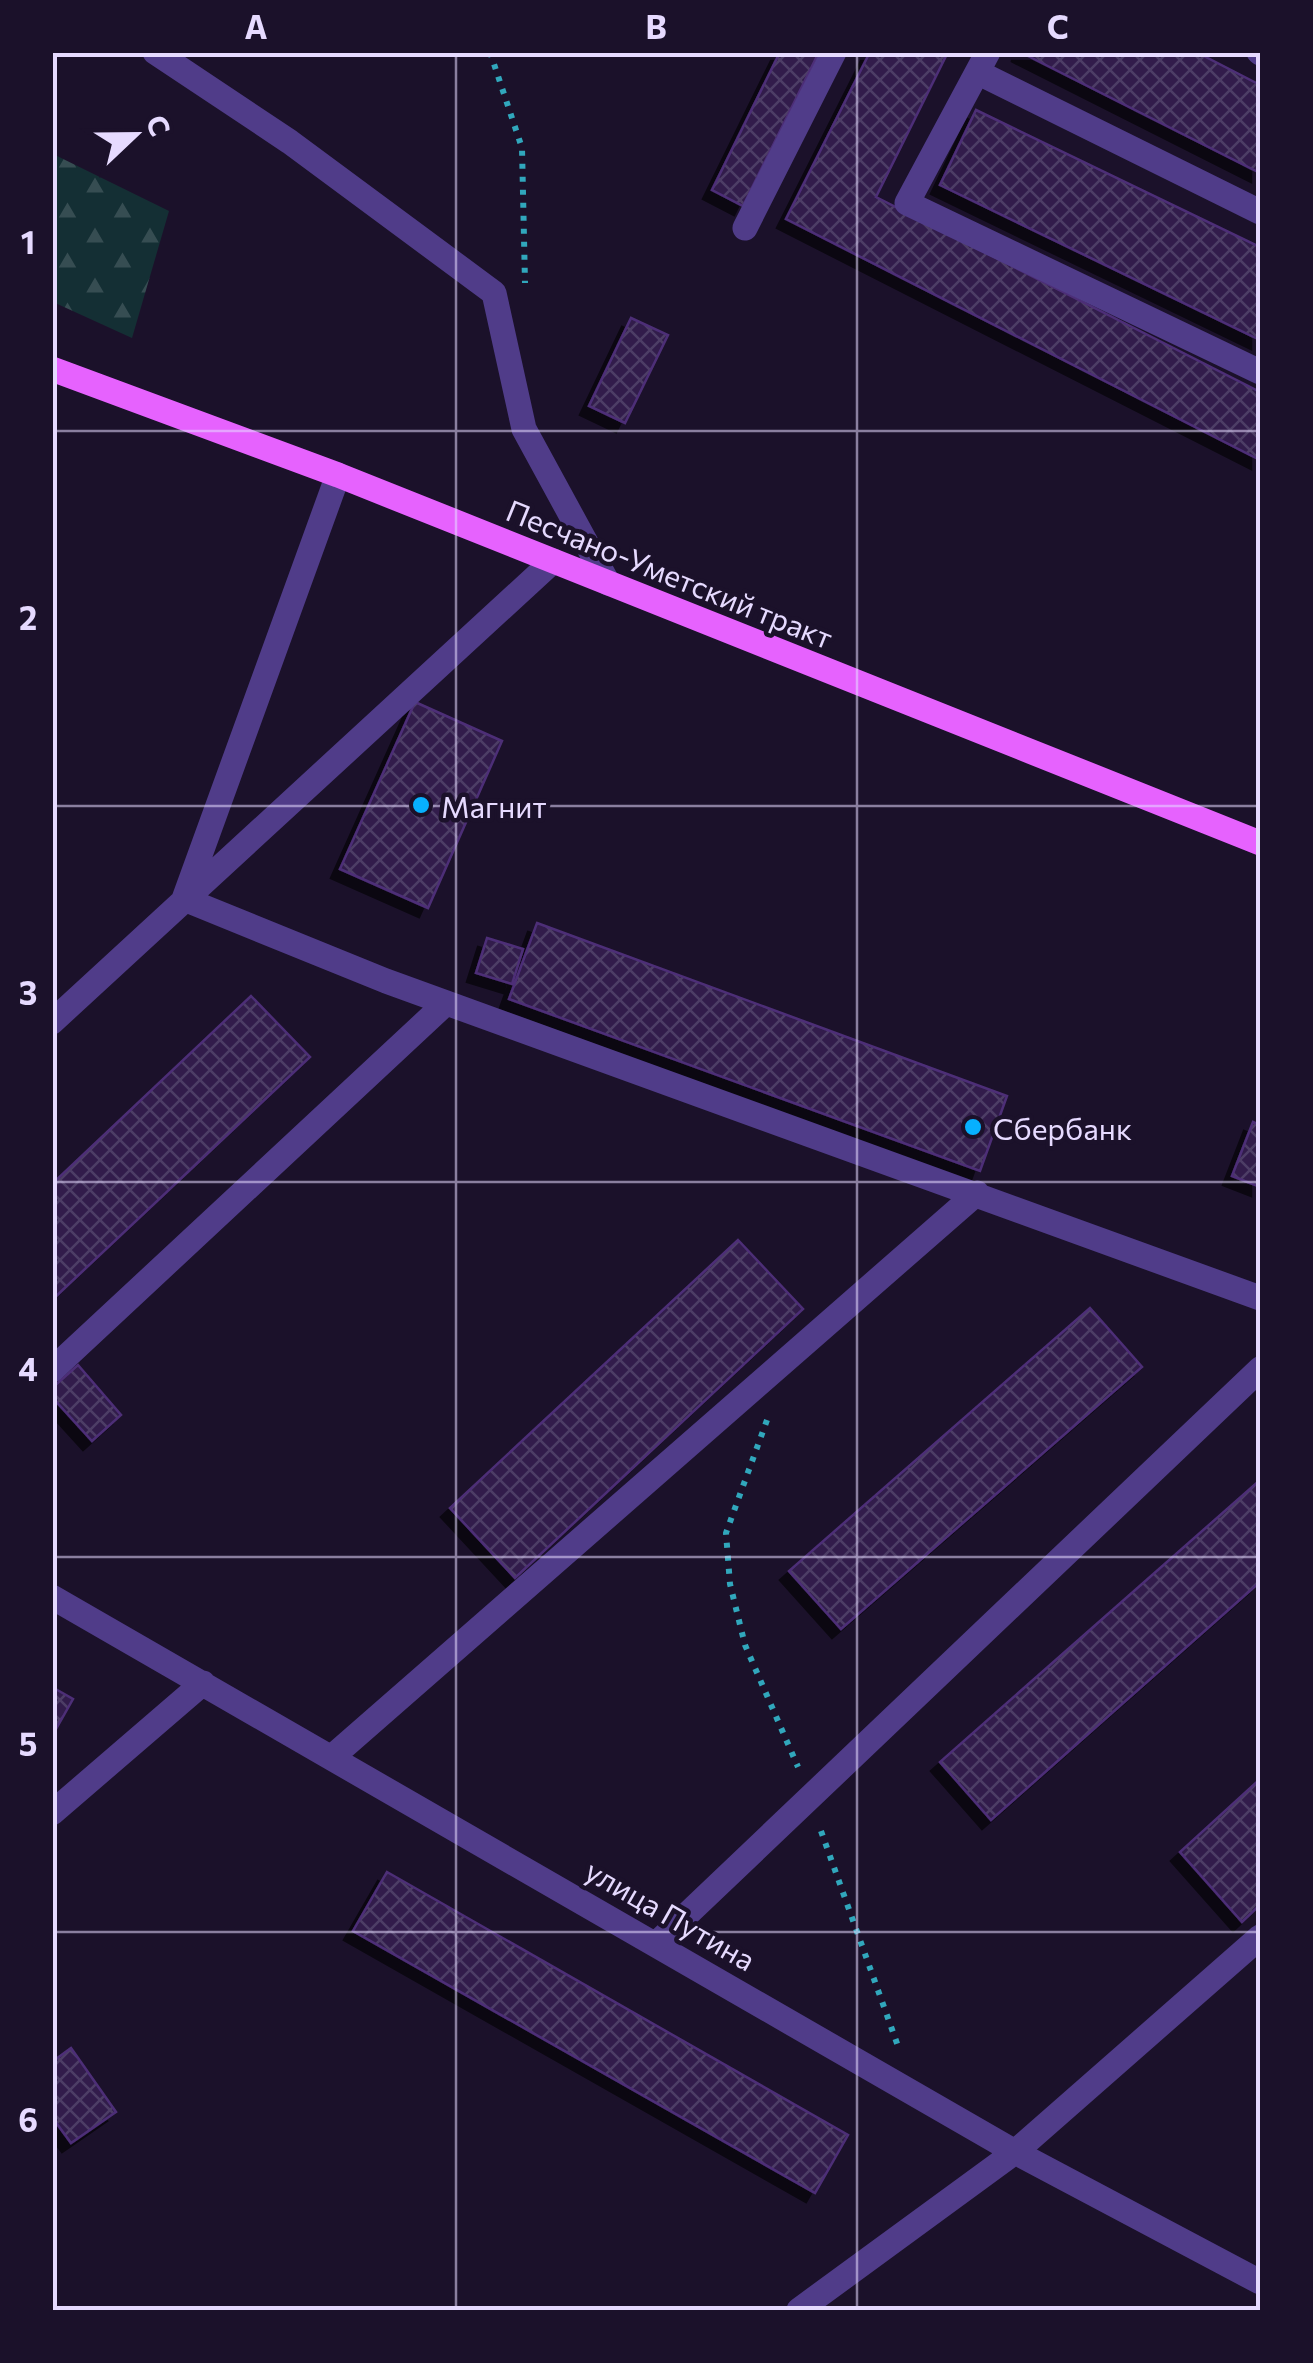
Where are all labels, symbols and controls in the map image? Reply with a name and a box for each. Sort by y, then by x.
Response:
text: A [245,6,268,46]
text: B [645,6,667,46]
text: C [1047,6,1069,46]
north arrow [85,85,185,185]
text: С [140,110,178,141]
text: 1 [21,221,35,261]
street label: Песчано-Уметский тракт [502,491,838,655]
text: 2 [19,597,37,637]
place label: Магнит [441,787,547,824]
marker: Магнит [410,794,432,816]
text: 3 [19,972,37,1012]
place label: Сбербанк [993,1109,1132,1146]
marker: Сбербанк [962,1116,984,1138]
text: 4 [18,1348,38,1388]
text: 5 [19,1723,37,1763]
street label: улица Путина [580,1851,762,1977]
text: 6 [18,2099,38,2139]

